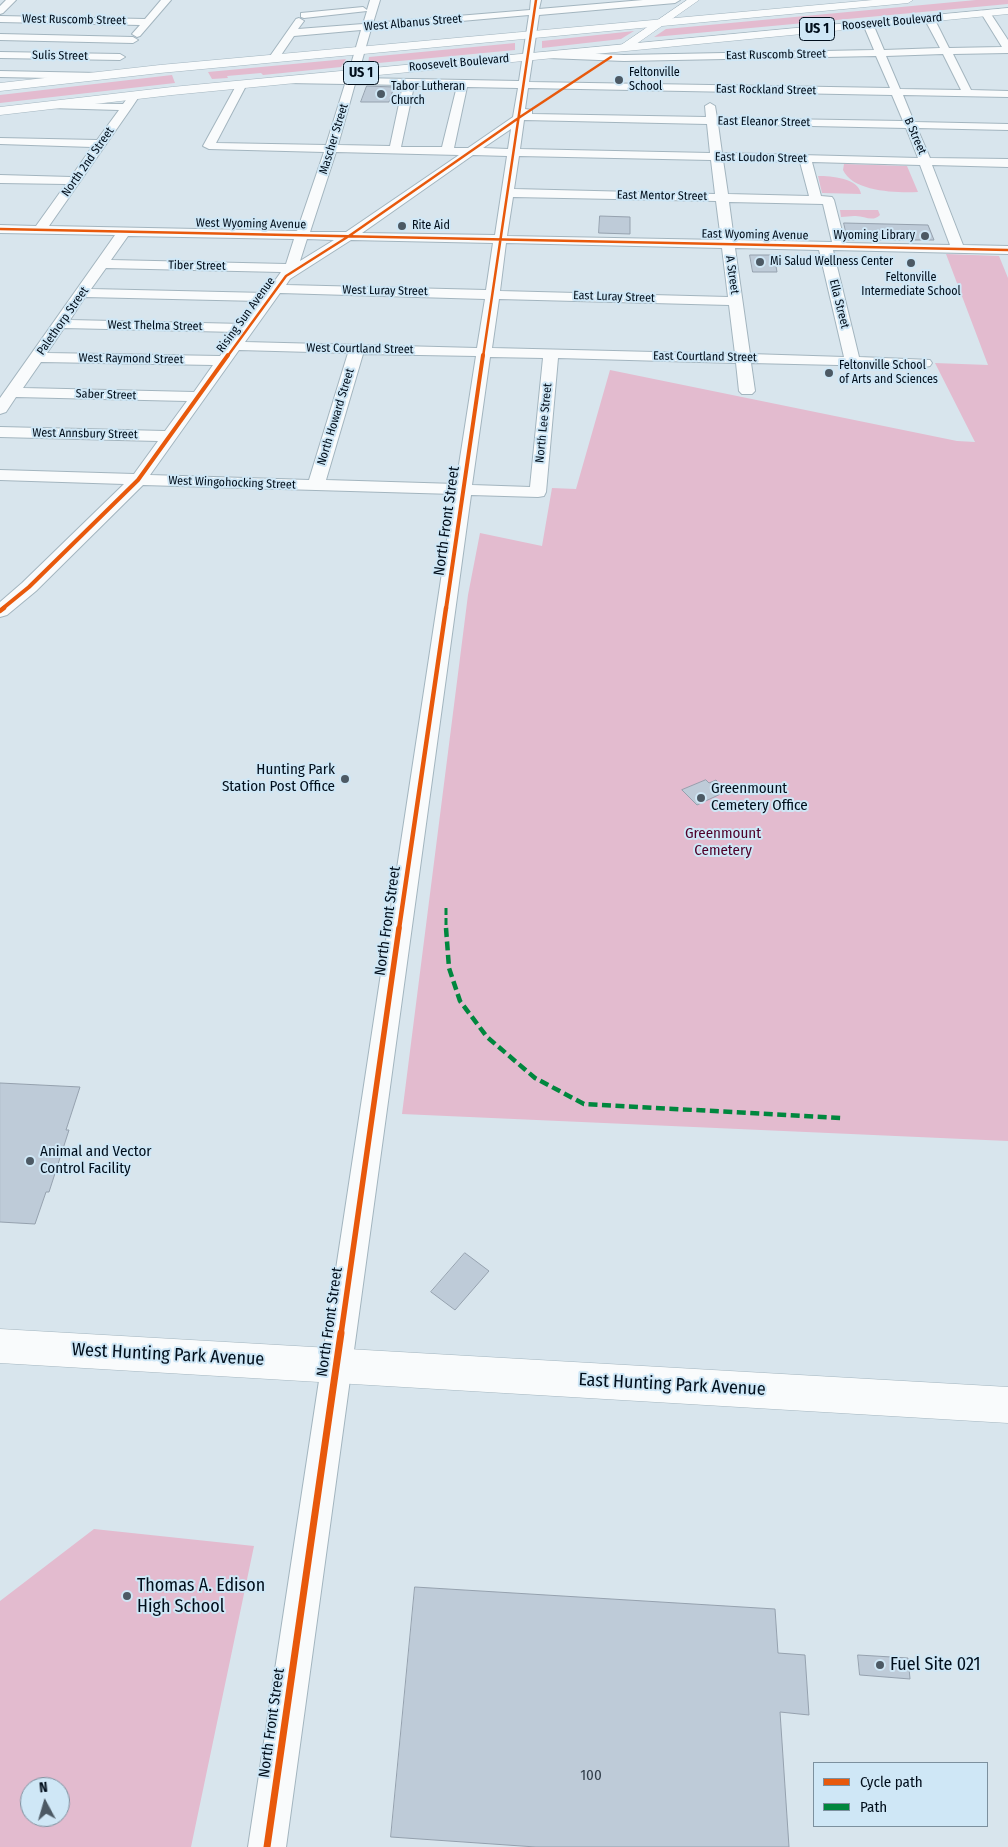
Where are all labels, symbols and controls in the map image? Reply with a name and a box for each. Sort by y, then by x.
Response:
street label: Roosevelt Boulevard [841,10,943,34]
street label: West Ruscomb Street [22,12,126,28]
street label: West Albanus Street [363,12,463,34]
road number: US 1 [800,18,834,40]
street label: East Ruscomb Street [726,47,826,63]
street label: Sulis Street [32,48,88,64]
street label: Roosevelt Boulevard [408,51,510,75]
road number: US 1 [344,62,378,84]
place label: Feltonville School [629,66,680,94]
marker: Feltonville School [613,74,625,86]
place label: Tabor Lutheran Church [391,80,465,108]
street label: East Rockland Street [716,82,816,98]
marker: Tabor Lutheran Church [375,88,387,100]
street label: Mascher Street [316,102,352,176]
street label: East Eleanor Street [718,114,810,130]
street label: B Street [901,115,929,157]
street label: North 2nd Street [59,125,117,199]
street label: East Loudon Street [715,150,807,166]
street label: East Mentor Street [617,188,707,204]
street label: West Wyoming Avenue [196,216,306,232]
place label: Rite Aid [412,219,450,233]
marker: Rite Aid [396,220,408,232]
street label: East Wyoming Avenue [701,227,809,243]
place label: Wyoming Library [833,229,915,243]
marker: Wyoming Library [919,230,931,242]
street label: A Street [722,255,742,295]
place label: Mi Salud Wellness Center [770,255,893,269]
marker: Mi Salud Wellness Center [754,256,766,268]
marker: Feltonville Intermediate School [905,257,917,269]
street label: Tiber Street [168,258,226,274]
place label: Feltonville Intermediate School [861,271,961,299]
street label: Rising Sun Avenue [214,274,278,356]
street label: Ella Street [826,278,852,330]
street label: West Luray Street [342,283,428,299]
street label: Palethorp Street [34,284,92,358]
street label: East Luray Street [573,288,655,306]
street label: West Thelma Street [107,318,203,334]
street label: West Courtland Street [306,341,414,357]
street label: East Courtland Street [653,349,757,365]
street label: West Raymond Street [79,351,183,367]
place label: Feltonville School of Arts and Sciences [839,359,938,387]
street label: North Howard Street [314,367,358,467]
marker: Feltonville School of Arts and Sciences [823,367,835,379]
street label: North Lee Street [533,382,555,464]
street label: Saber Street [75,387,137,403]
street label: West Annsbury Street [32,426,138,442]
street label: North Front Street [430,465,464,577]
street label: West Wingohocking Street [168,474,296,492]
place label: Hunting Park Station Post Office [222,761,335,796]
marker: Hunting Park Station Post Office [339,773,351,785]
place label: Greenmount Cemetery Office [711,780,808,815]
marker: Greenmount Cemetery Office [695,792,707,804]
park label: Greenmount Cemetery [685,825,761,860]
street label: North Front Street [371,865,405,977]
place label: Animal and Vector Control Facility [40,1143,152,1178]
marker: Animal and Vector Control Facility [24,1155,36,1167]
street label: North Front Street [313,1266,347,1378]
street label: West Hunting Park Avenue [71,1339,265,1371]
street label: East Hunting Park Avenue [578,1369,766,1401]
place label: Thomas A. Edison High School [137,1575,265,1618]
marker: Thomas A. Edison High School [121,1590,133,1602]
place label: Fuel Site 021 [890,1654,980,1676]
marker: Fuel Site 021 [874,1659,886,1671]
street label: North Front Street [255,1667,289,1779]
legend [813,1762,988,1827]
house number: 100 [580,1767,602,1785]
text: Cycle path [860,1773,923,1791]
north arrow [20,1777,70,1827]
text: N [38,1779,49,1796]
text: Path [860,1798,887,1816]

